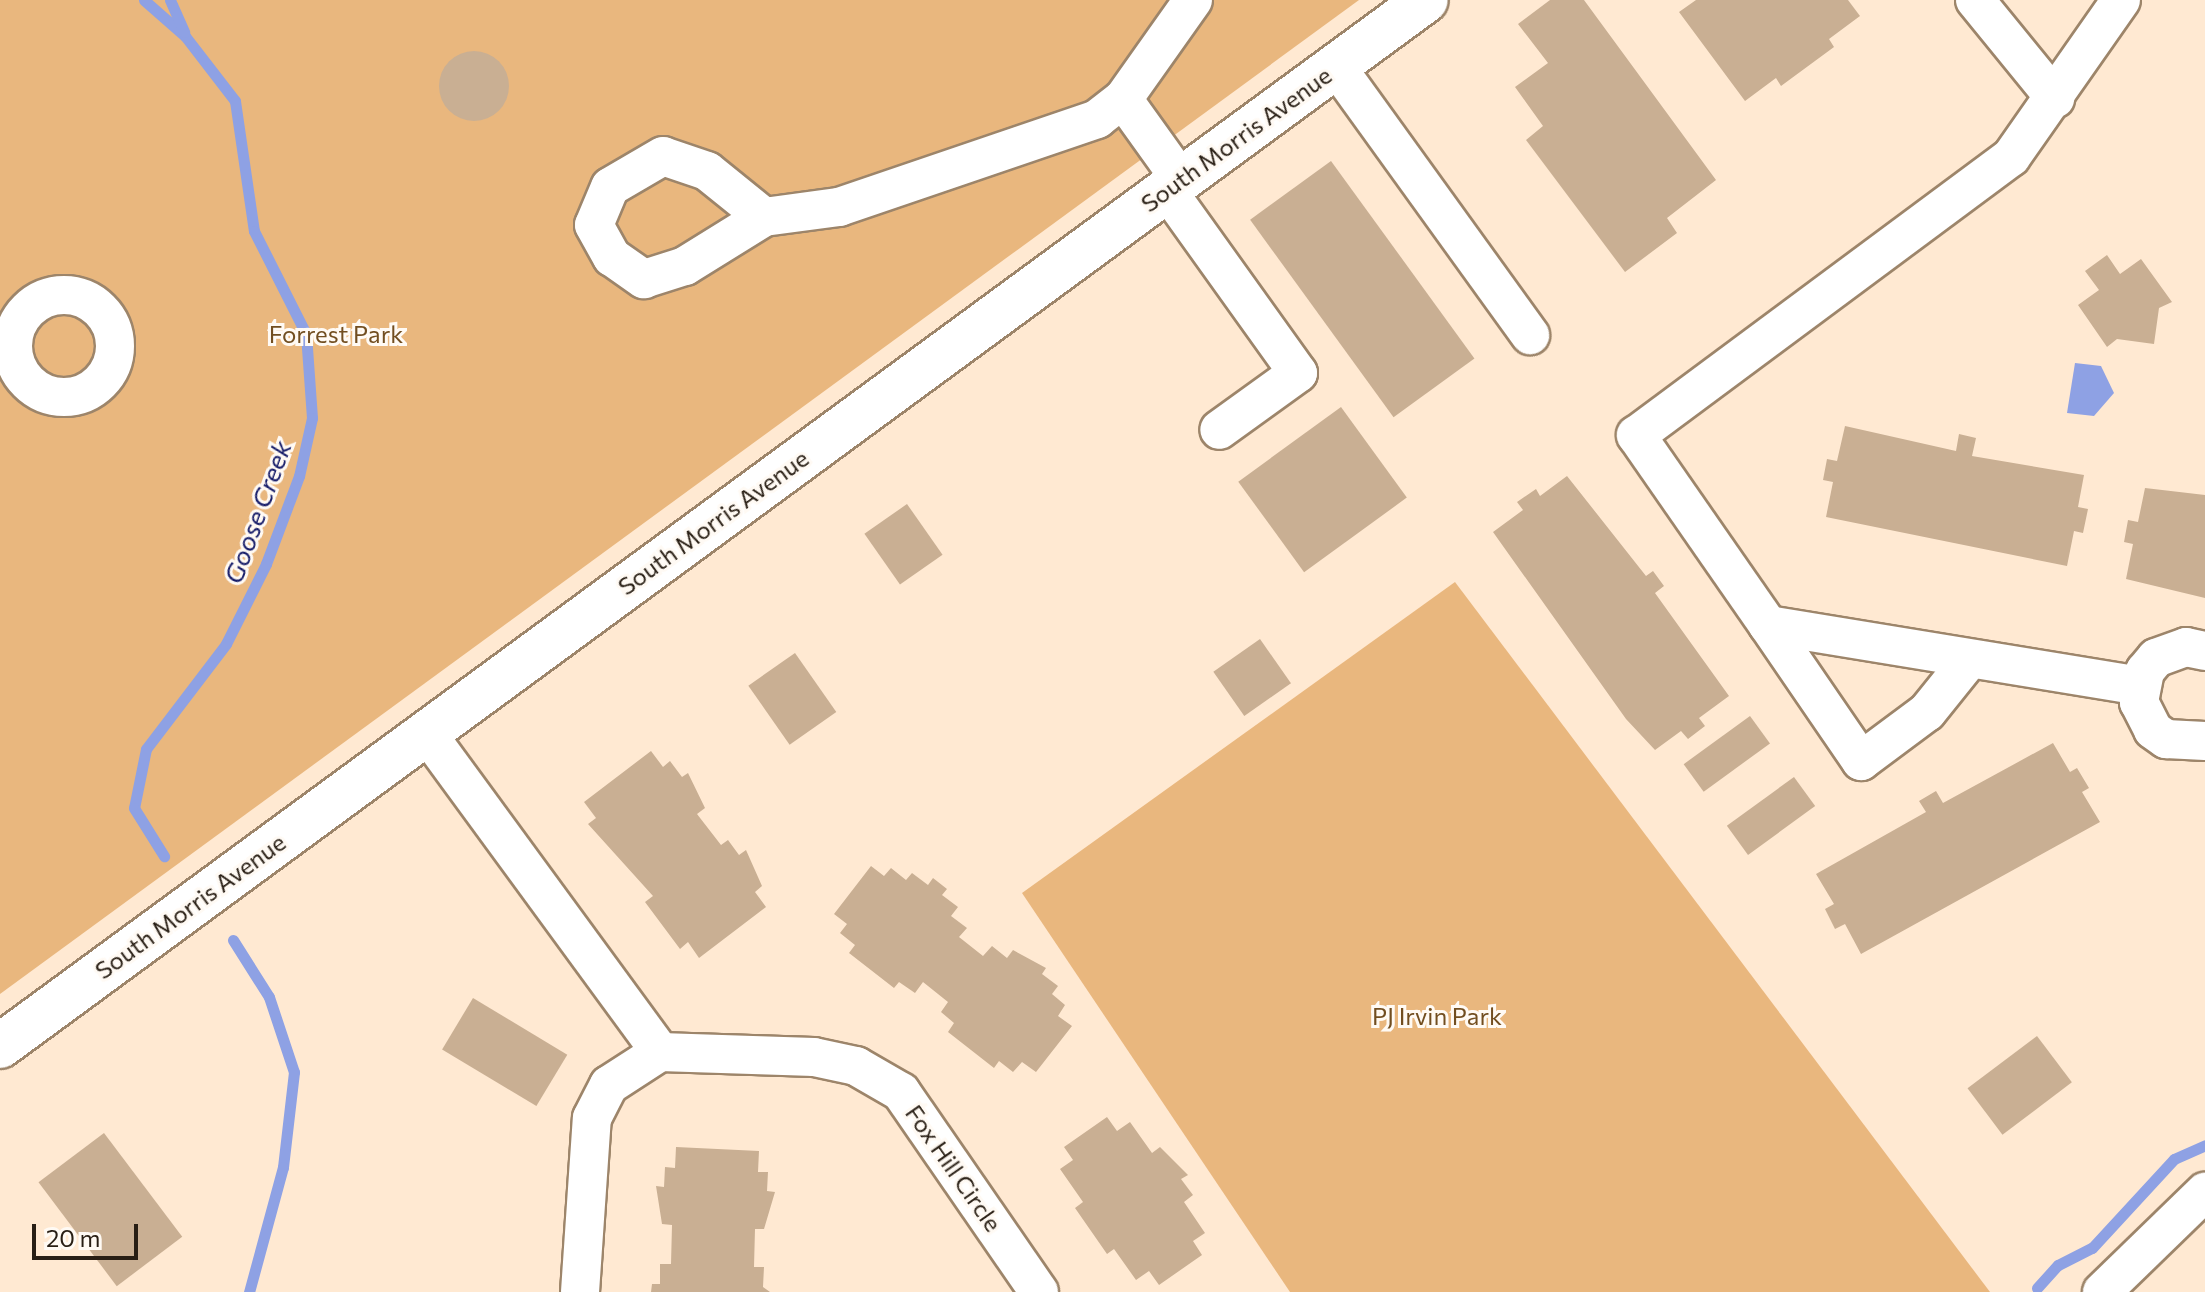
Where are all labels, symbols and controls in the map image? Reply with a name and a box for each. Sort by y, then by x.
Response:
street label: South Morris Avenue [1135,60,1337,218]
park label: Forrest Park [269,320,403,348]
water label: Goose Creek [217,436,297,588]
street label: South Morris Avenue [612,443,814,601]
street label: South Morris Avenue [89,827,291,985]
park label: PJ Irvin Park [1372,1002,1502,1030]
street label: Fox Hill Circle [900,1099,1008,1237]
scale bar [36,1208,142,1258]
text: 20 m [46,1223,100,1252]

